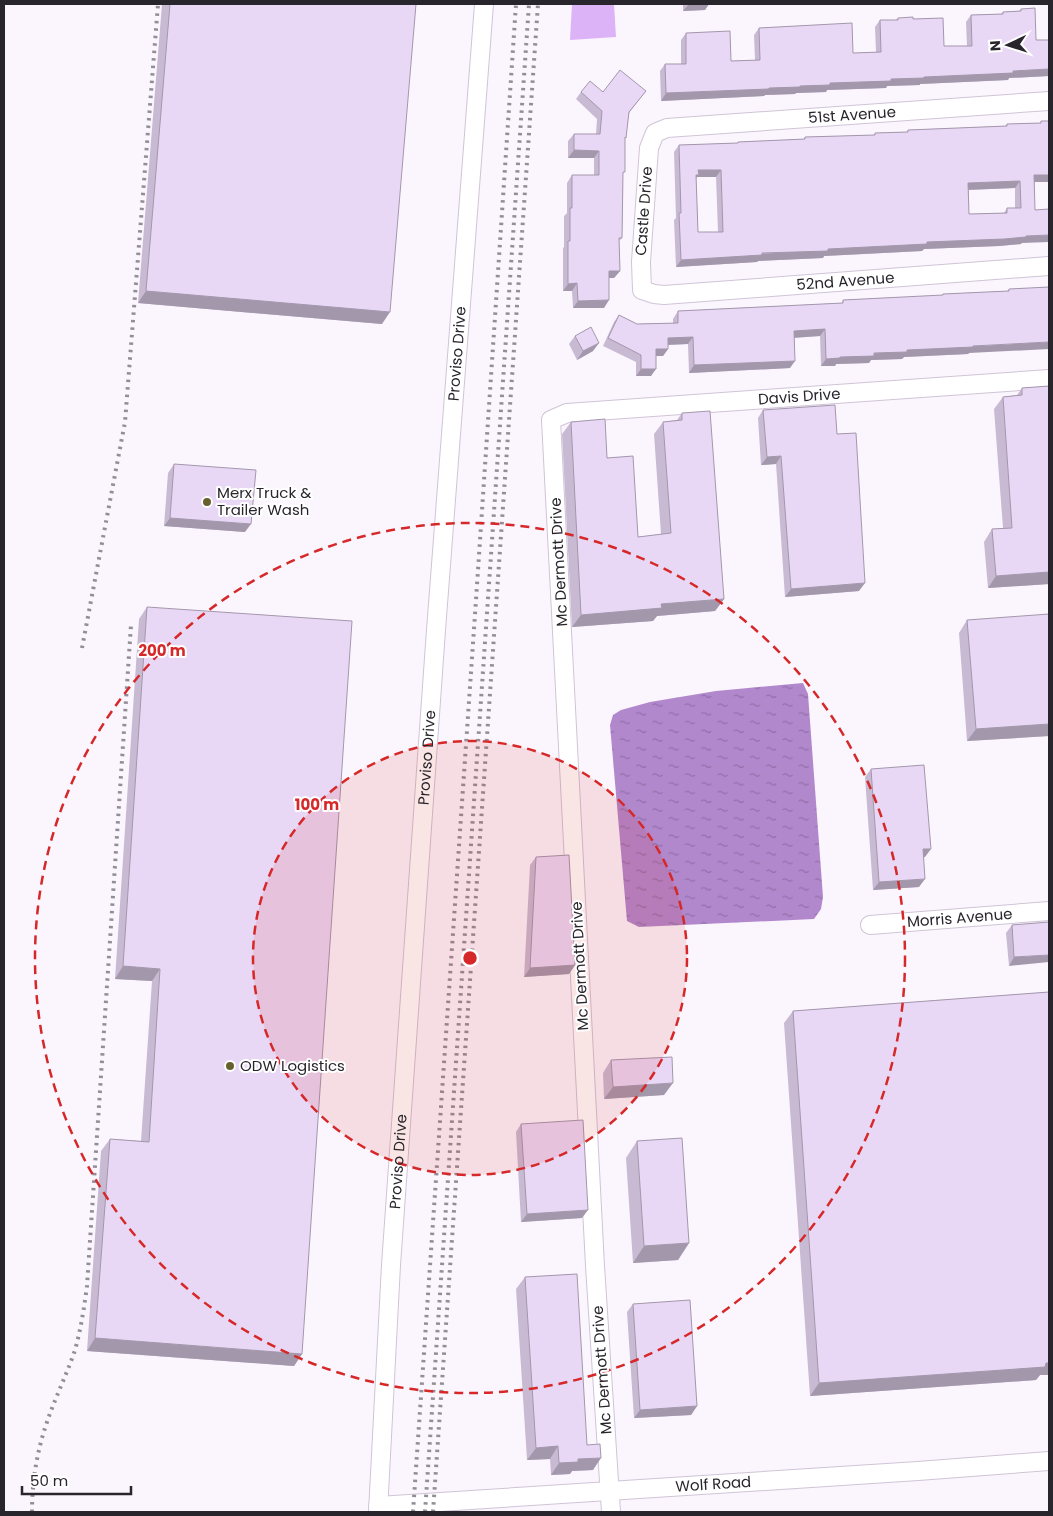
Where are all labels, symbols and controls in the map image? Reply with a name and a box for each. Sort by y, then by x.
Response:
north arrow [983,20,1033,70]
text: N [985,40,1005,52]
street label: 51st Avenue [807,101,897,128]
street label: Castle Drive [630,166,657,256]
street label: 52nd Avenue [796,267,895,295]
street label: Proviso Drive [443,305,471,402]
street label: Davis Drive [757,383,841,409]
place label: Merx Truck & Trailer Wash [217,482,311,520]
marker: Merx Truck & Trailer Wash [201,496,213,508]
street label: Mc Dermott Drive [545,497,572,627]
text: 200 m [138,640,186,661]
street label: Proviso Drive [413,709,440,806]
text: 100 m [295,794,339,815]
street label: Mc Dermott Drive [566,901,593,1031]
street label: Morris Avenue [906,903,1013,932]
centre of rings [461,949,479,967]
place label: ODW Logistics [240,1055,345,1076]
marker: ODW Logistics [224,1060,236,1072]
street label: Proviso Drive [384,1113,412,1210]
street label: Mc Dermott Drive [587,1305,616,1435]
scale bar [22,1464,131,1496]
text: 50 m [30,1470,68,1491]
street label: Wolf Road [675,1471,752,1497]

